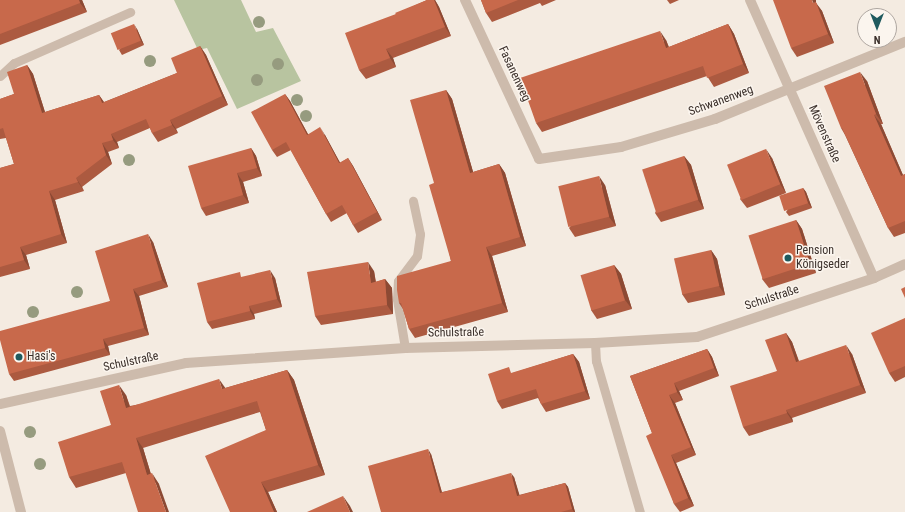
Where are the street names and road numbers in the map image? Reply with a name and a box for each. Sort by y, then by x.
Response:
street label: Fasanenweg [495,44,533,104]
street label: Schwanenweg [687,83,755,119]
street label: Mövenstraße [805,103,843,165]
street label: Schulstraße [743,282,801,314]
street label: Schulstraße [428,325,484,341]
street label: Schulstraße [102,349,160,375]

